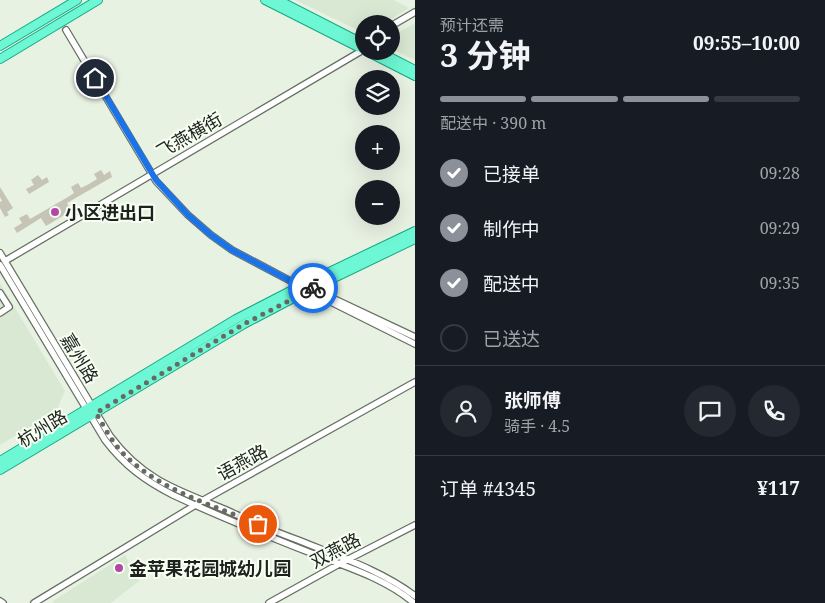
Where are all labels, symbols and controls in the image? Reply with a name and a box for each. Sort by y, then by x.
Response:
text: 预计还需 [440,14,504,36]
map controls [355,15,400,225]
button: locate [355,15,400,60]
text: 09:55–10:00 [693,30,800,56]
text: 3 分钟 [440,33,530,76]
pin [74,57,116,99]
icon: home [81,64,109,92]
button: layers [355,70,400,115]
street label: 飞燕横街 [152,107,226,163]
text: 配送中 · 390 m [440,112,546,134]
button: + [355,125,400,170]
icon: check [440,159,468,187]
text: 已接单 [483,161,540,187]
text: 09:28 [760,162,800,184]
button: − [355,180,400,225]
place label: 小区进出口 [65,200,155,224]
marker: 小区进出口 [49,206,61,218]
icon: check [440,214,468,242]
text: 制作中 [483,216,540,242]
text: 09:29 [760,217,800,239]
courier [288,263,338,313]
icon: check [440,269,468,297]
text: 配送中 [483,271,540,297]
text: 09:35 [760,272,800,294]
icon: bike [299,274,327,302]
text: 已送达 [483,326,540,352]
street label: 嘉州路 [56,329,104,387]
button: person [440,385,492,437]
button: chat [684,385,736,437]
button: phone [748,385,800,437]
text: 张师傅 [504,387,561,413]
street label: 杭州路 [13,404,71,452]
text: 骑手 · 4.5 [504,415,570,437]
street label: 语燕路 [213,438,271,486]
text: ¥117 [757,475,800,501]
text: 订单 #4345 [440,476,536,502]
pin [237,503,279,545]
icon: bag [244,510,272,538]
street label: 双燕路 [306,527,364,573]
place label: 金苹果花园城幼儿园 [129,556,291,580]
marker: 金苹果花园城幼儿园 [113,562,125,574]

